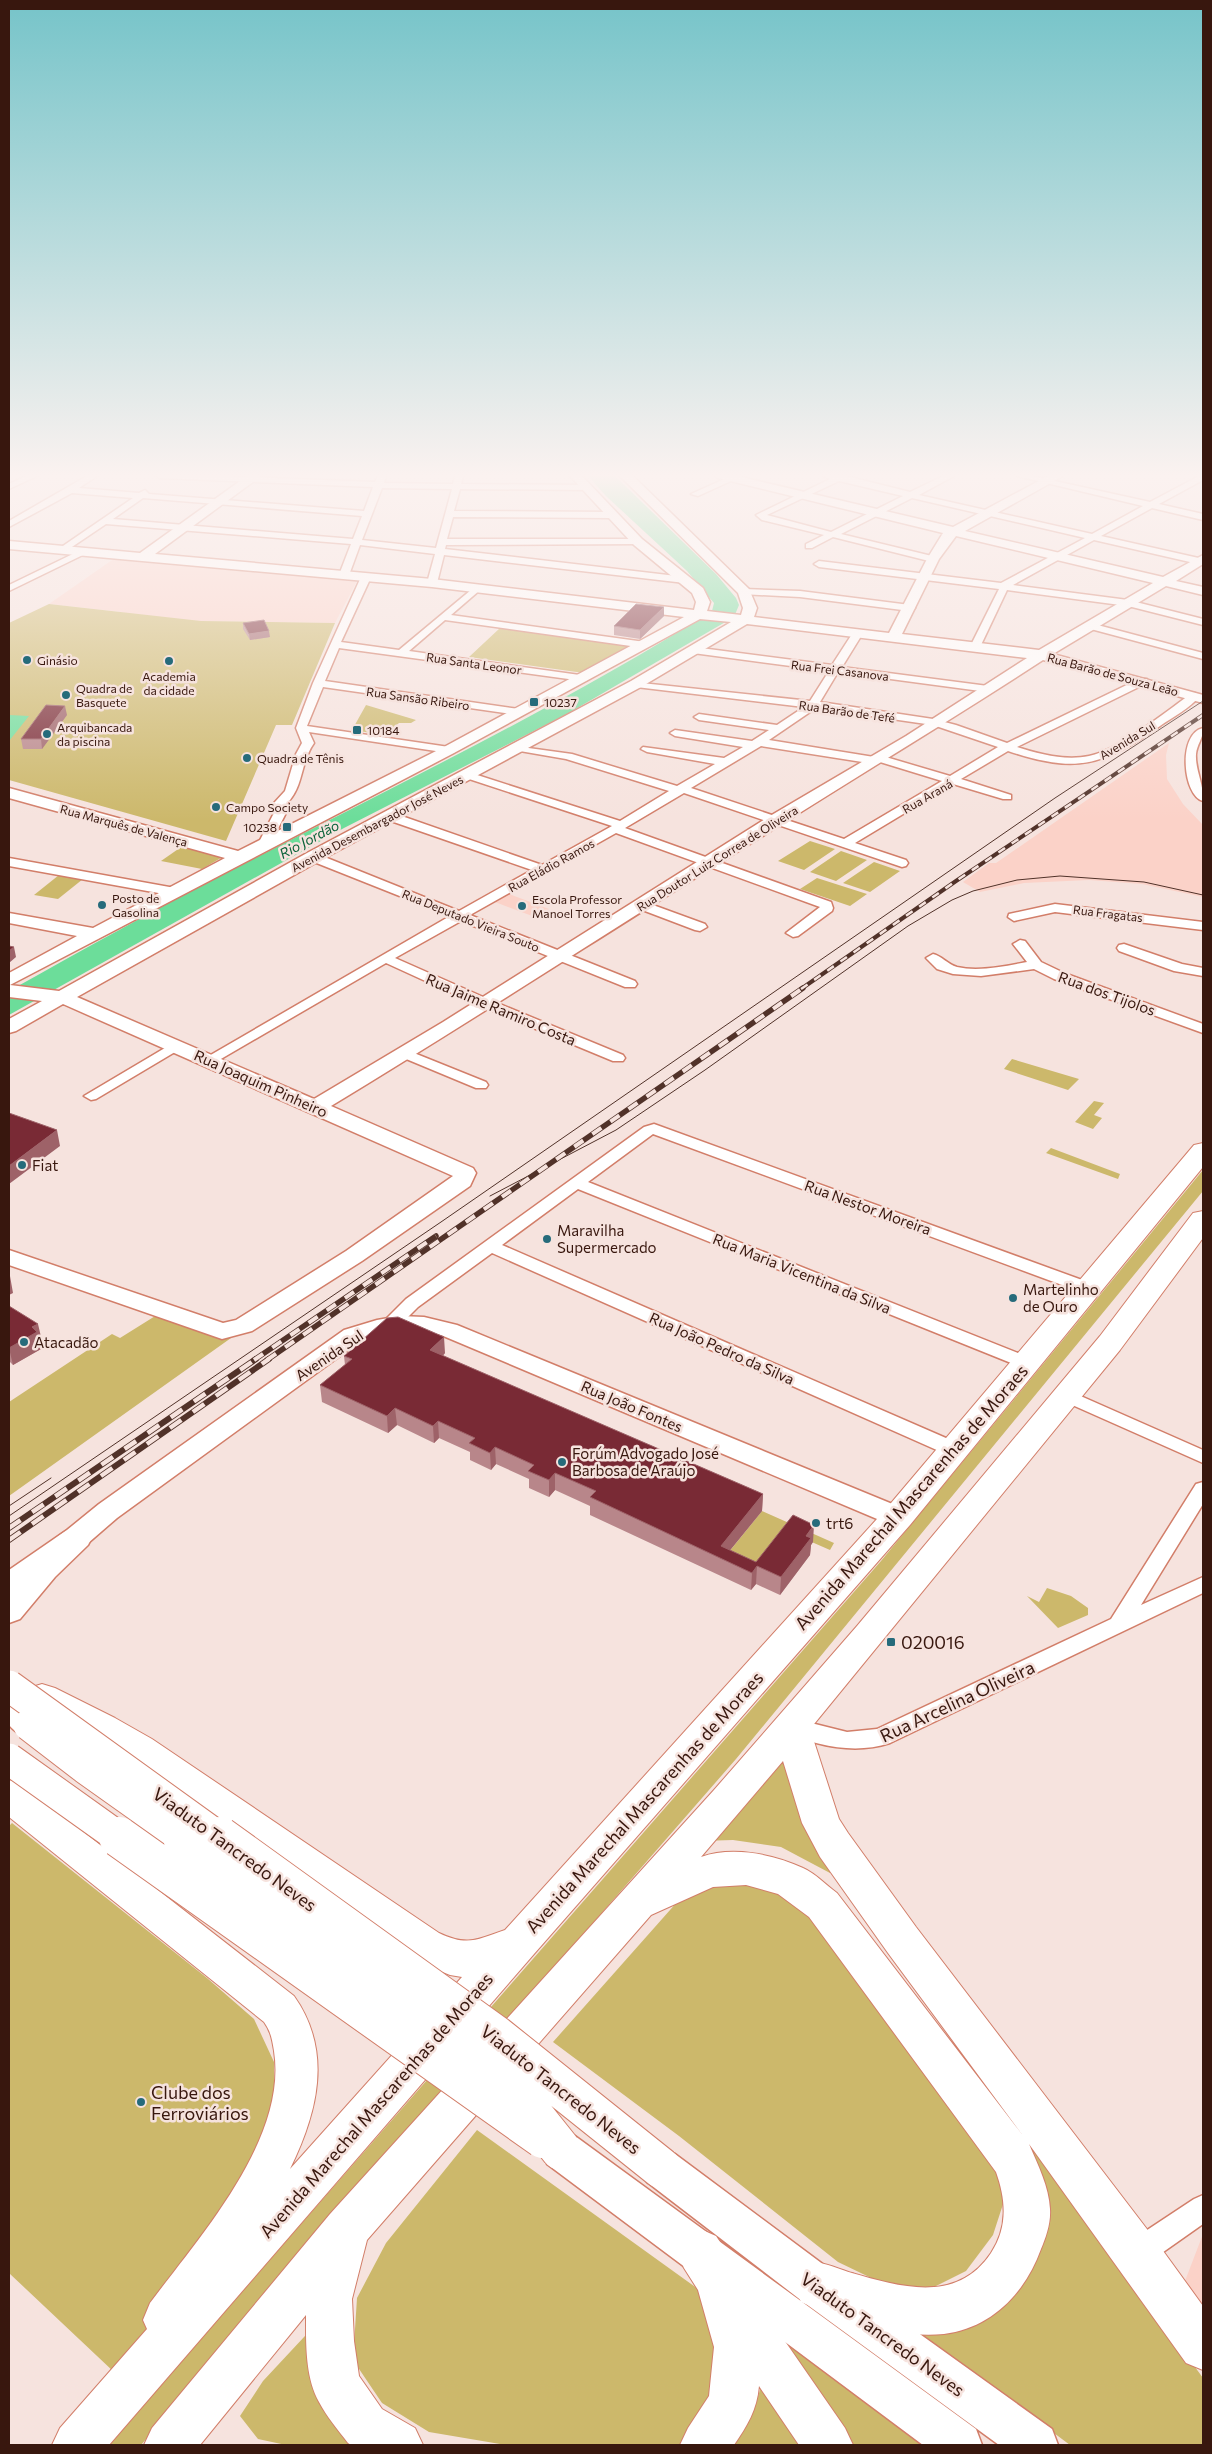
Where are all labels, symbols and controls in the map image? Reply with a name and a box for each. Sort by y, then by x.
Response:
street label: Rua Santa Leonor [425,649,523,677]
street label: Rua Barão de Souza Leão [1046,650,1180,698]
place label: Ginásio [37,653,78,667]
marker: Ginásio [21,654,33,666]
marker: Academia da cidade [163,655,175,667]
street label: Rua Frei Casanova [790,657,890,683]
place label: Academia da cidade [142,669,196,697]
place label: Quadra de Basquete [76,681,132,709]
street label: Rua Sansão Ribeiro [366,684,470,712]
marker: Quadra de Basquete [60,689,72,701]
place label: 10237 [544,695,577,709]
marker: 10237 [528,696,540,708]
street label: Rua Barão de Tefé [798,697,896,725]
street label: Avenida Sul [1097,718,1157,762]
place label: Arquibancada da piscina [57,720,132,748]
place label: 10184 [367,723,400,737]
marker: 10184 [351,724,363,736]
marker: Arquibancada da piscina [41,728,53,740]
place label: Quadra de Tênis [257,751,344,765]
marker: Quadra de Tênis [241,752,253,764]
street label: Avenida Desembargador José Neves [289,772,466,875]
street label: Rua Araná [899,776,955,816]
place label: Campo Society [226,800,308,814]
street label: Rua Marquês de Valença [59,801,189,849]
marker: Campo Society [210,801,222,813]
street label: Rua Doutor Luiz Correa de Oliveira [634,802,800,914]
water label: Rio Jordão [276,816,342,862]
place label: 10238 [243,820,277,834]
marker: 10238 [281,821,293,833]
street label: Rua Eládio Ramos [505,836,597,894]
street label: Rua Deputado Vieira Souto [400,886,542,954]
place label: Posto de Gasolina [112,891,159,919]
place label: Escola Professor Manoel Torres [532,892,622,920]
marker: Posto de Gasolina [96,899,108,911]
marker: Escola Professor Manoel Torres [516,900,528,912]
street label: Rua Fragatas [1072,902,1144,924]
street label: Rua dos Tijolos [1056,967,1158,1019]
street label: Rua Jaime Ramiro Costa [423,969,579,1049]
street label: Rua Joaquim Pinheiro [192,1045,331,1121]
place label: Fiat [32,1156,58,1174]
marker: Fiat [16,1159,28,1171]
street label: Rua Nestor Moreira [802,1176,934,1238]
place label: Maravilha Supermercado [557,1221,657,1256]
street label: Rua Maria Vicentina da Silva [710,1229,894,1317]
marker: Maravilha Supermercado [541,1233,553,1245]
place label: Martelinho de Ouro [1023,1280,1099,1315]
marker: Martelinho de Ouro [1007,1292,1019,1304]
street label: Rua João Pedro da Silva [647,1308,797,1388]
street label: Avenida Sul [292,1326,366,1384]
place label: Atacadão [34,1333,98,1351]
marker: Atacadão [18,1336,30,1348]
street label: Avenida Marechal Mascarenhas de Moraes [790,1360,1032,1634]
street label: Rua João Fontes [578,1376,686,1436]
place label: Forúm Advogado José Barbosa de Araújo [572,1444,719,1479]
marker: Forúm Advogado José Barbosa de Araújo [556,1456,568,1468]
place label: trt6 [826,1514,853,1532]
marker: trt6 [810,1517,822,1529]
place label: 020016 [901,1631,965,1653]
marker: 020016 [885,1636,897,1648]
street label: Rua Arcelina Oliveira [876,1655,1038,1747]
street label: Avenida Marechal Mascarenhas de Moraes [521,1667,767,1937]
street label: Viaduto Tancredo Neves [149,1782,321,1916]
street label: Avenida Marechal Mascarenhas de Moraes [255,1968,497,2242]
street label: Viaduto Tancredo Neves [476,2020,646,2158]
place label: Clube dos Ferroviários [151,2081,249,2124]
marker: Clube dos Ferroviários [135,2096,147,2108]
street label: Viaduto Tancredo Neves [797,2267,969,2401]

